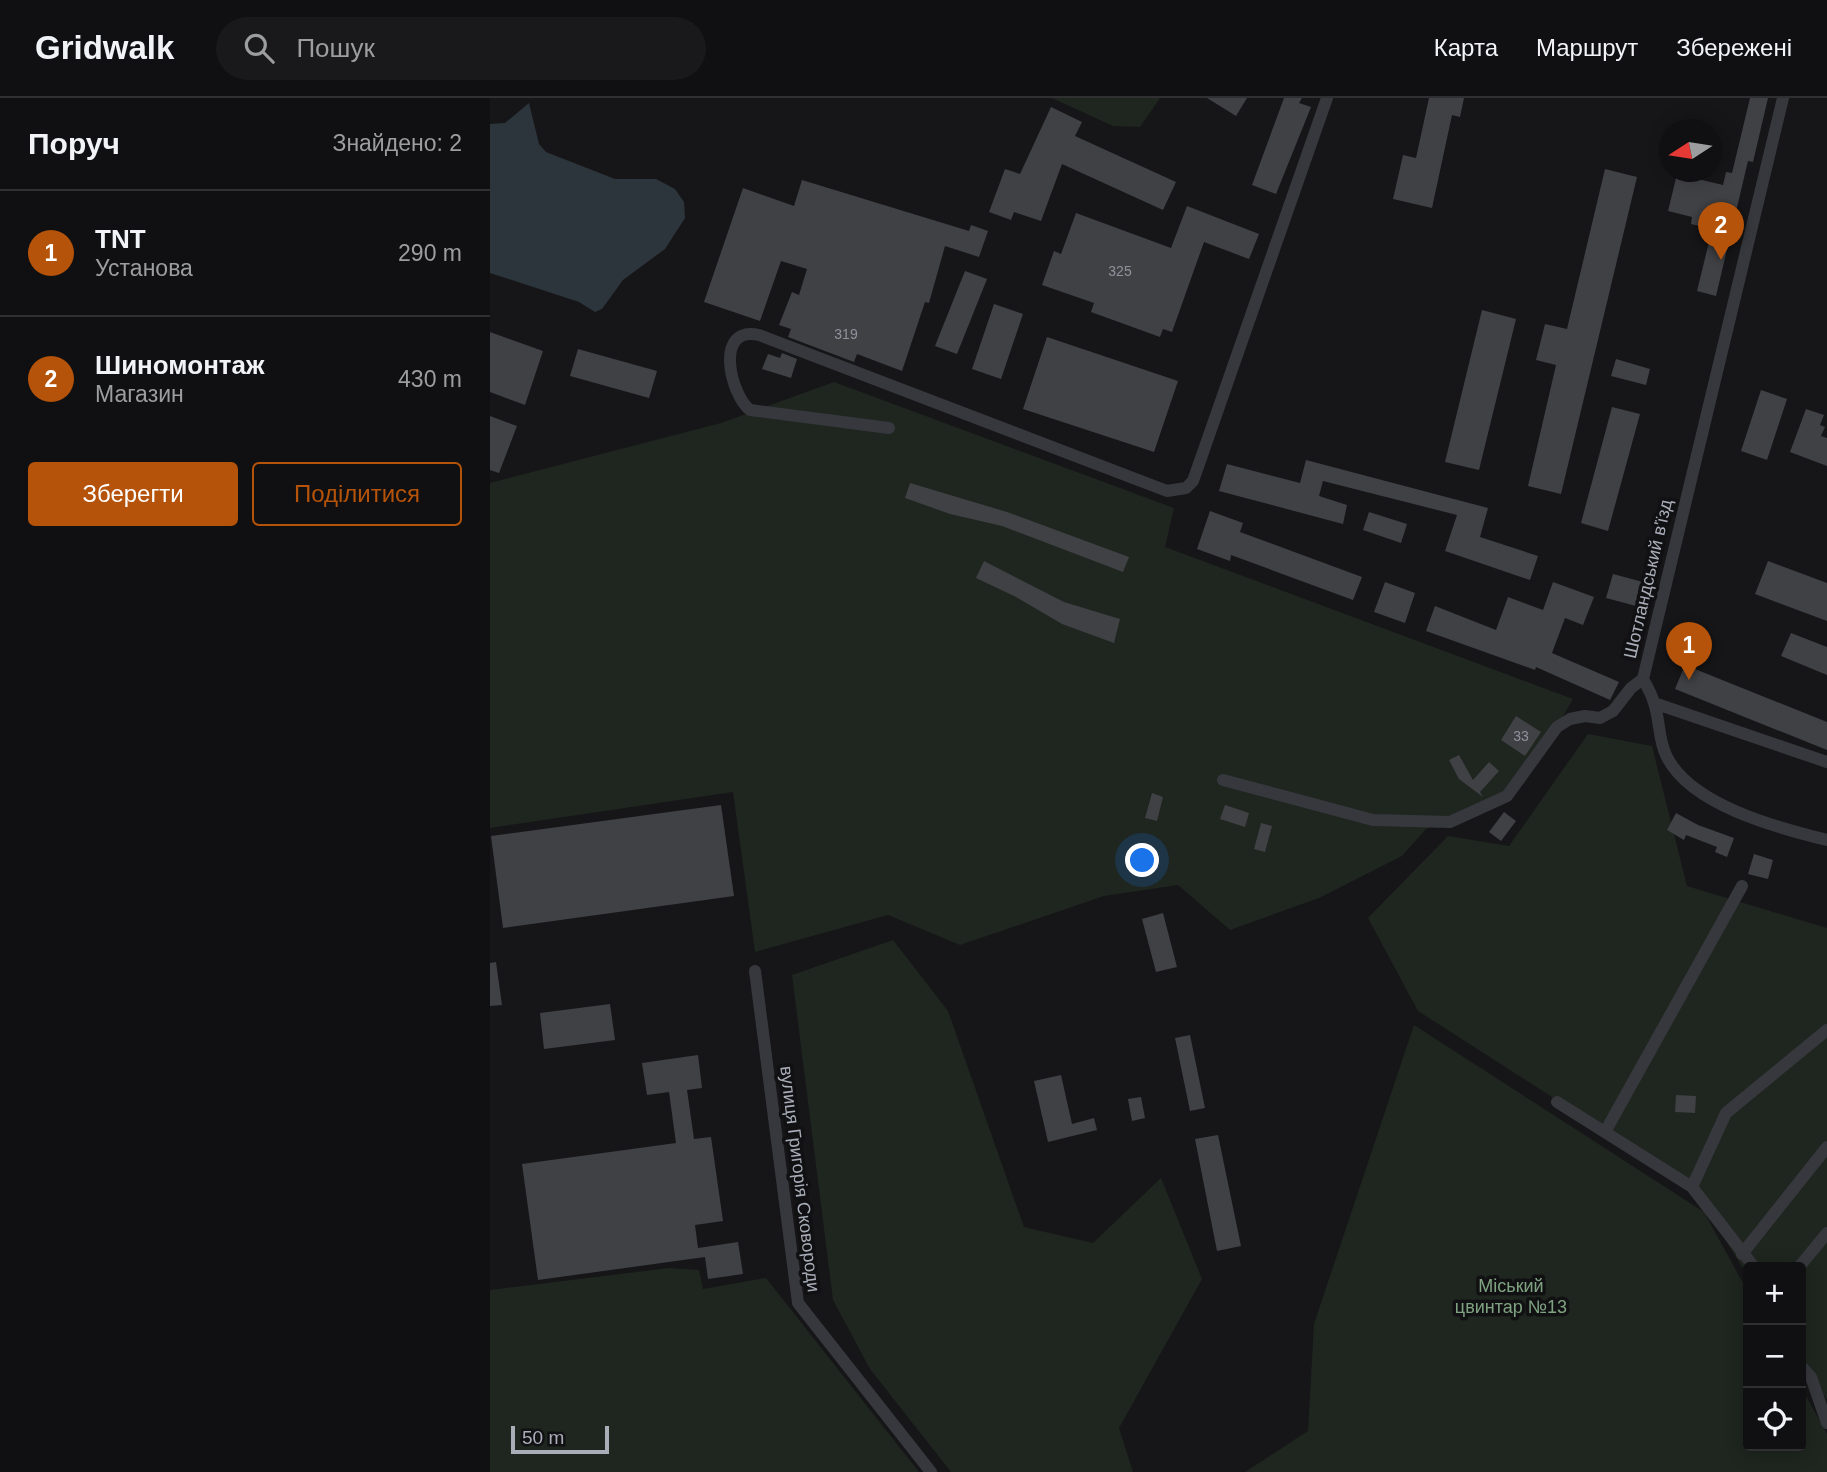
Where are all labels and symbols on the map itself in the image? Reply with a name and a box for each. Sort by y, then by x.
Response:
north arrow [1659,119,1722,182]
pin: 2 [1698,202,1744,260]
house number: 325 [1108,263,1132,279]
house number: 319 [834,326,858,342]
street label: Шотландський в'їзд [1620,497,1676,660]
pin: 1 [1666,622,1712,680]
house number: 33 [1513,728,1529,744]
your location [1125,843,1159,877]
street label: вулиця Григорія Сковороди [776,1065,824,1293]
park label: Міський цвинтар №13 [1455,1276,1567,1317]
scale bar [511,1423,609,1455]

